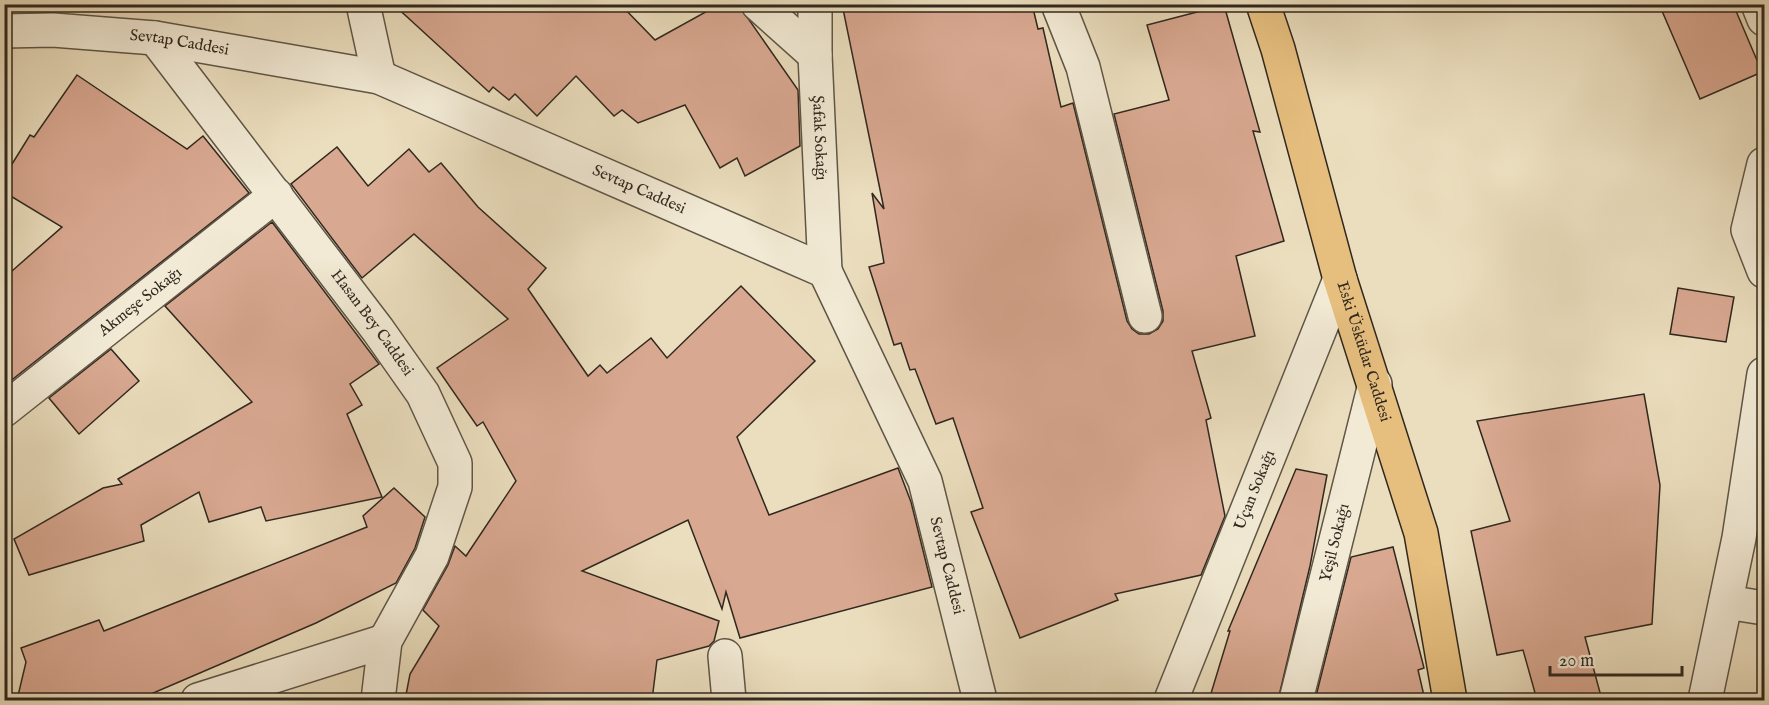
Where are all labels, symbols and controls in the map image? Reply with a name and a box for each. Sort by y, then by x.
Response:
street label: Sevtap Caddesi [129,26,230,61]
street label: Şafak Sokağı [807,95,831,181]
street label: Sevtap Caddesi [589,161,689,219]
street label: Akmeşe Sokağı [94,263,186,342]
street label: Hasan Bey Caddesi [326,266,417,380]
street label: Eski Üsküdar Caddesi [1331,279,1395,424]
street label: Uçan Sokağı [1230,447,1280,533]
street label: Yeşil Sokağı [1316,501,1355,584]
street label: Sevtap Caddesi [924,515,968,617]
scale bar [1550,639,1682,677]
text: 20 m [1559,650,1594,673]

